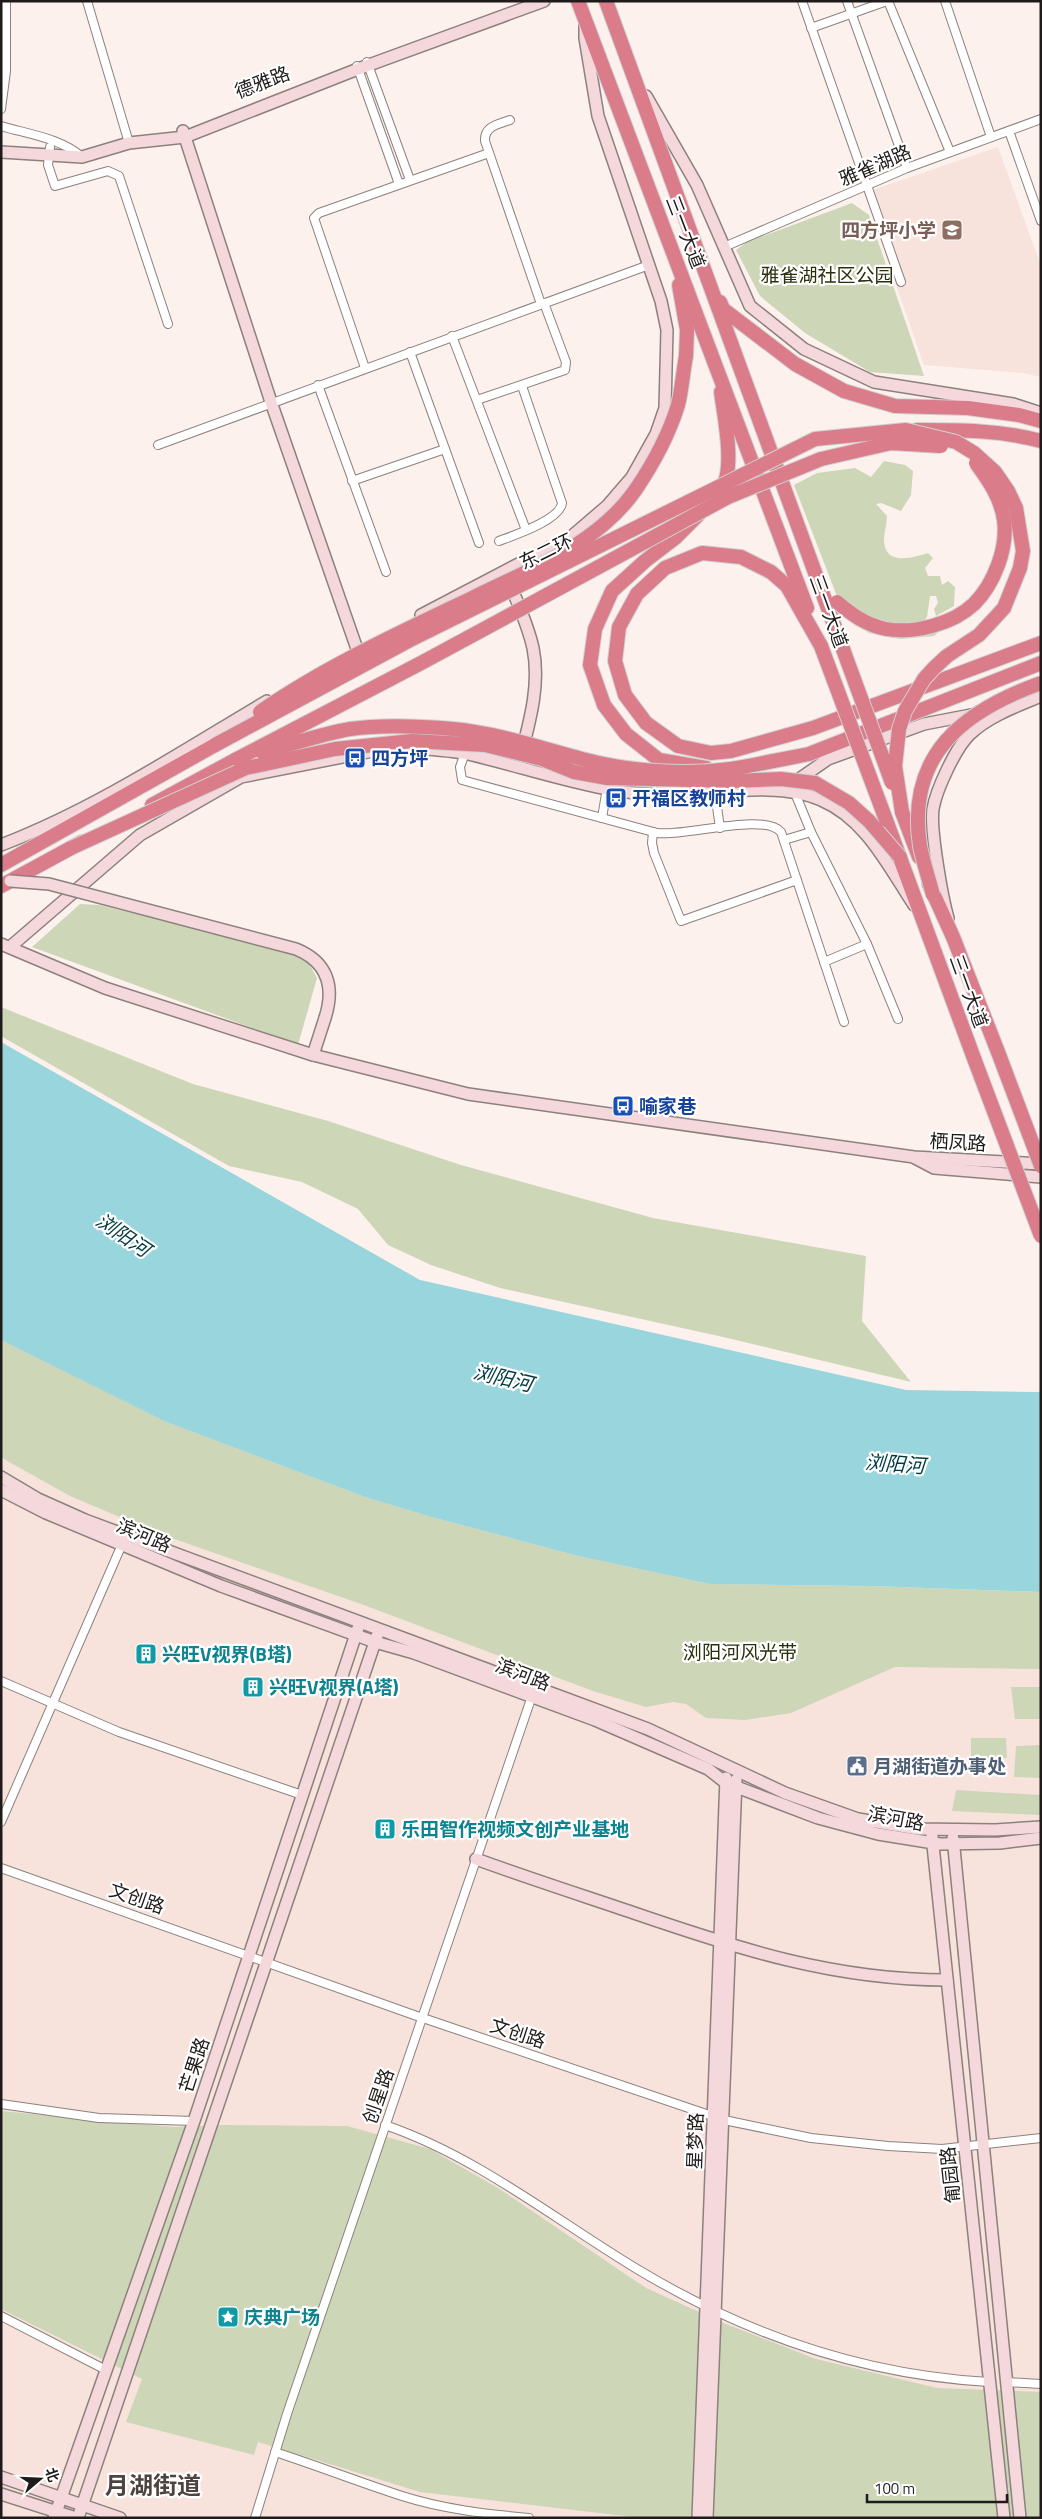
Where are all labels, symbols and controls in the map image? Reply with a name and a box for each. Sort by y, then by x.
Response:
street label: 德雅路 [230,58,294,105]
street label: 雅雀湖路 [834,136,915,193]
street label: 三一大道 [659,191,714,273]
place label: 四方坪小学 [841,215,936,244]
school or university icon: 四方坪小学 [940,218,964,242]
park label: 雅雀湖社区公园 [760,260,894,289]
street label: 东二环 [514,525,578,576]
street label: 三一大道 [803,570,856,652]
place label: 四方坪 [371,743,428,772]
bus stop icon: 四方坪 [343,746,367,770]
place label: 开福区教师村 [632,783,746,812]
bus stop icon: 开福区教师村 [604,786,628,810]
street label: 三一大道 [943,950,996,1032]
place label: 喻家巷 [639,1091,697,1120]
bus stop icon: 喻家巷 [611,1094,635,1118]
street label: 栖凤路 [929,1126,987,1157]
water label: 浏阳河 [90,1205,160,1266]
water label: 浏阳河 [470,1356,540,1400]
water label: 浏阳河 [864,1446,930,1481]
street label: 滨河路 [112,1510,176,1559]
park label: 浏阳河风光带 [683,1637,797,1666]
place label: 兴旺V视界(B塔) [162,1639,292,1668]
building icon: 兴旺V视界(B塔) [134,1642,158,1666]
street label: 滨河路 [491,1650,555,1697]
place label: 兴旺V视界(A塔) [269,1672,399,1701]
building icon: 兴旺V视界(A塔) [241,1675,265,1699]
place label: 月湖街道办事处 [873,1751,1006,1780]
public building icon: 月湖街道办事处 [845,1754,869,1778]
street label: 滨河路 [865,1798,927,1837]
place label: 乐田智作视频文创产业基地 [401,1814,629,1843]
building icon: 乐田智作视频文创产业基地 [373,1817,397,1841]
street label: 文创路 [105,1875,169,1921]
street label: 文创路 [487,2010,550,2055]
street label: 芒果路 [171,2033,216,2096]
street label: 创星路 [355,2064,401,2128]
street label: 星梦路 [679,2112,710,2170]
street label: 匍园路 [932,2145,967,2205]
place label: 庆典广场 [244,2302,320,2331]
place icon: 庆典广场 [216,2305,240,2329]
north arrow [15,2454,65,2504]
text: 北 [41,2465,65,2485]
district label: 月湖街道 [105,2467,201,2503]
scale bar [867,2472,1007,2504]
text: 100 m [874,2477,915,2500]

